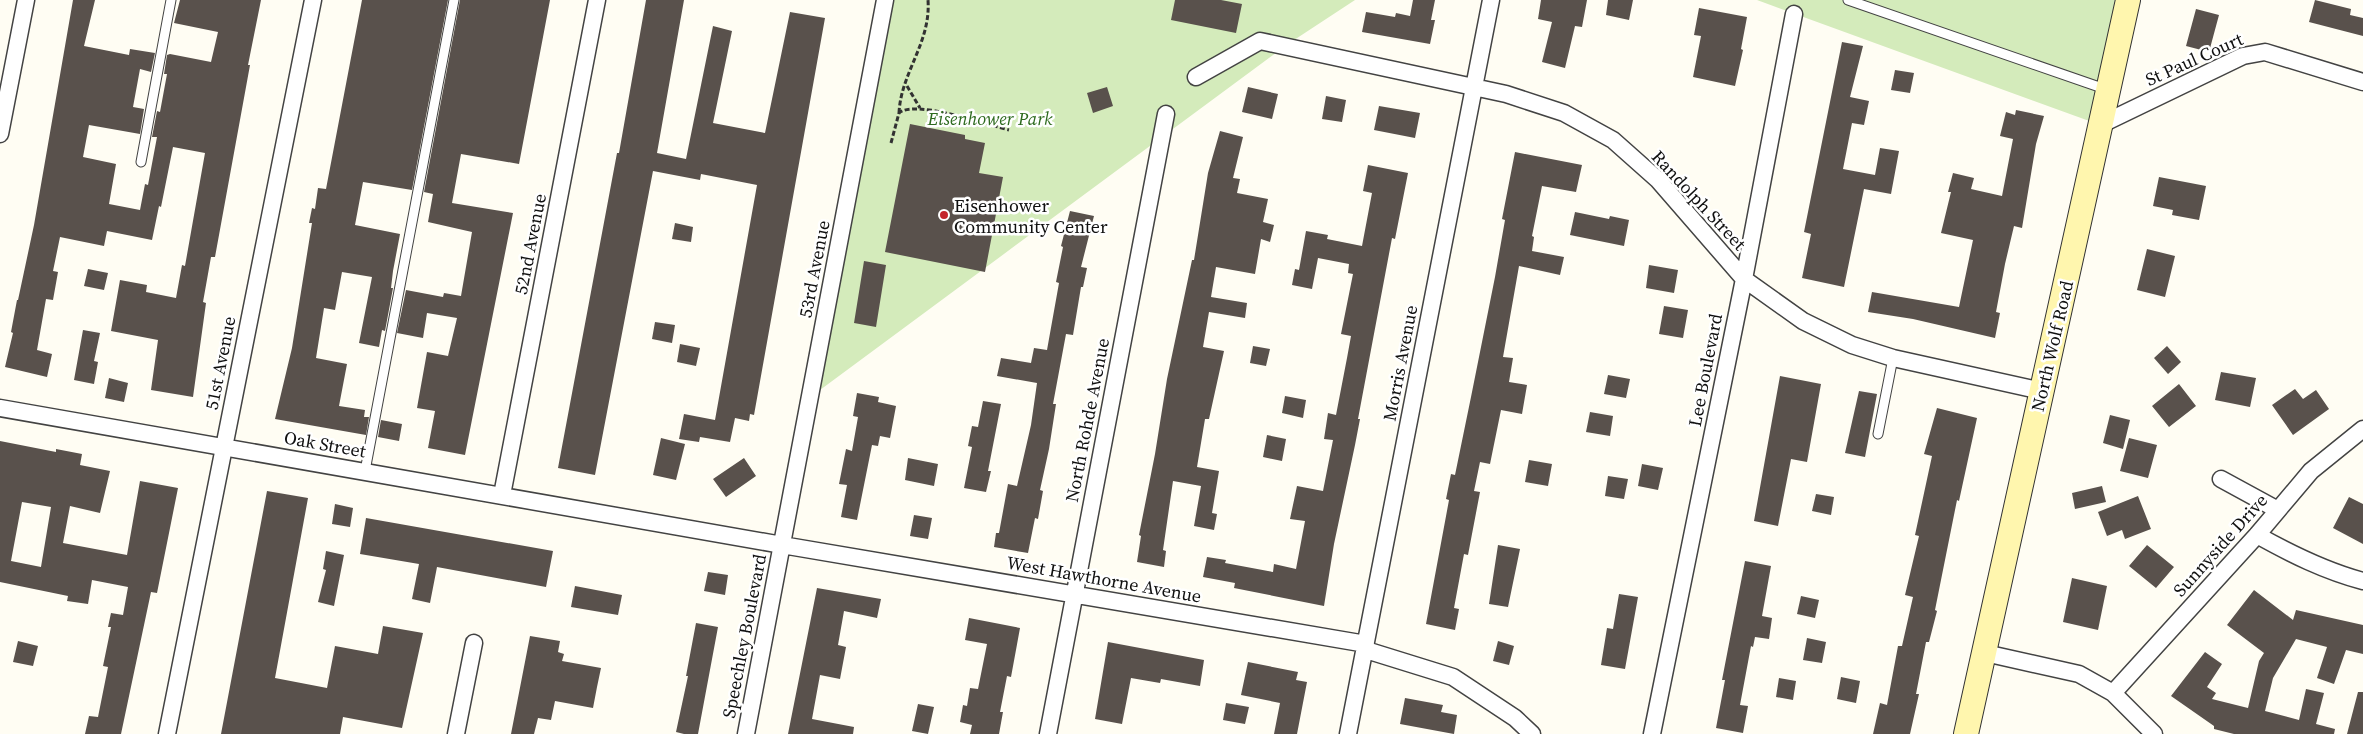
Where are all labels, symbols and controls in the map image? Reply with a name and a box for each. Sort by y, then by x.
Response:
street label: St Paul Court [2141,26,2247,92]
park label: Eisenhower Park [927,106,1053,131]
street label: Randolph Street [1646,144,1752,256]
street label: 52nd Avenue [508,191,552,297]
place label: Eisenhower Community Center [954,193,1108,239]
marker: Eisenhower Community Center [938,209,950,221]
street label: 53rd Avenue [792,218,836,320]
street label: North Wolf Road [2025,278,2079,414]
street label: Morris Avenue [1377,303,1423,423]
street label: Lee Boulevard [1682,311,1728,429]
street label: 51st Avenue [199,314,241,412]
street label: North Rohde Avenue [1059,336,1115,504]
street label: Oak Street [282,425,368,463]
street label: Sunnyside Drive [2167,488,2273,602]
street label: West Hawthorne Avenue [1005,550,1203,608]
street label: Speechley Boulevard [716,552,772,720]

